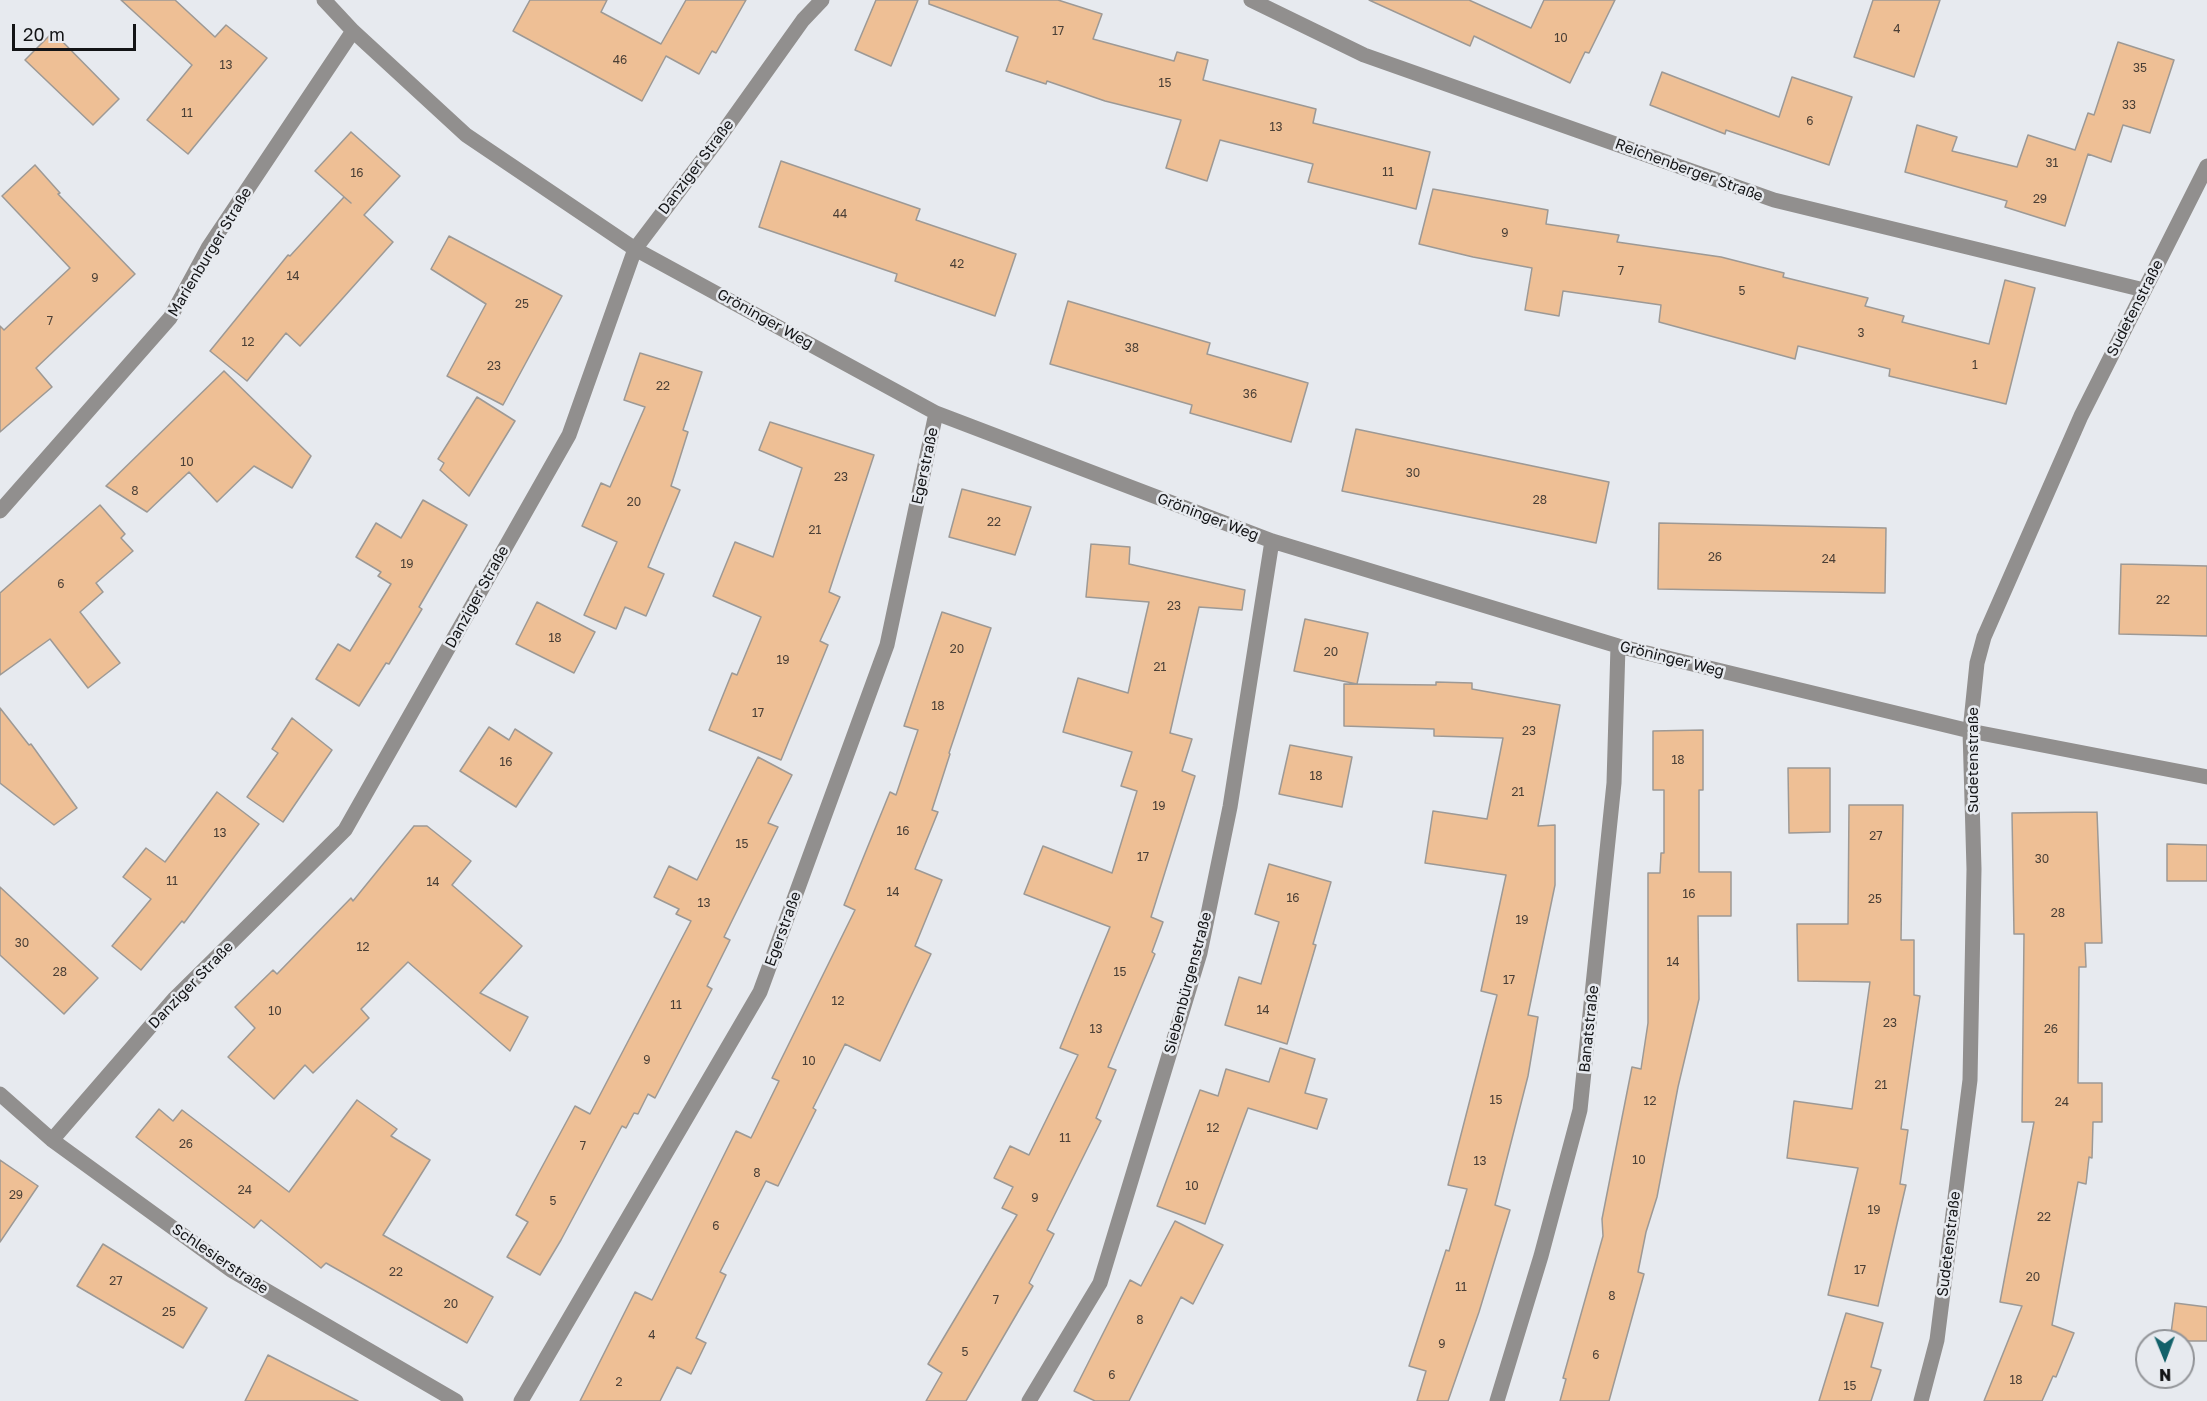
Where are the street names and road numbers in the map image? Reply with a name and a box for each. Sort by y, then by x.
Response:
street label: Danziger Straße [654,116,738,218]
street label: Reichenberger Straße [1613,135,1765,205]
street label: Marienburger Straße [164,184,256,320]
street label: Sudetenstraße [2103,257,2167,359]
street label: Gröninger Weg [714,285,816,353]
street label: Egerstraße [908,426,942,506]
street label: Gröninger Weg [1155,489,1261,545]
street label: Danziger Straße [441,543,513,651]
street label: Gröninger Weg [1618,637,1726,681]
street label: Sudetenstraße [1964,707,1982,813]
street label: Egerstraße [761,889,805,969]
street label: Siebenbürgenstraße [1160,910,1216,1056]
street label: Danziger Straße [145,938,237,1032]
street label: Banatstraße [1575,984,1603,1074]
street label: Sudetenstraße [1934,1190,1964,1298]
street label: Schlesierstraße [168,1220,272,1298]

